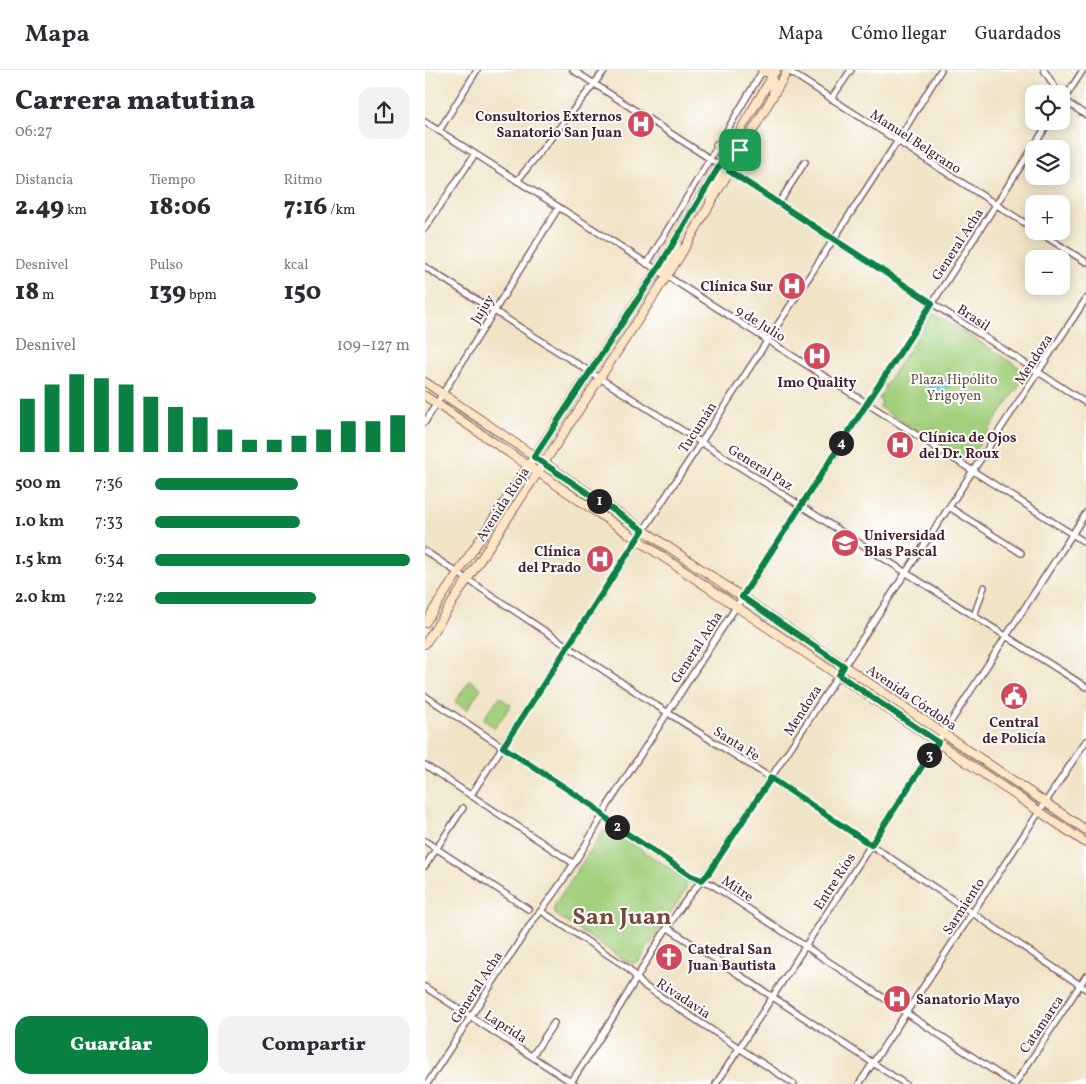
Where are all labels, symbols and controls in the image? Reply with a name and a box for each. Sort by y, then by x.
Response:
text: Mapa [25,18,90,52]
text: Mapa [778,22,823,47]
text: Cómo llegar [851,22,947,47]
text: Guardados [975,22,1061,47]
text: Carrera matutina [15,82,255,121]
map controls [1025,85,1070,295]
button: locate [1025,85,1070,130]
button: share [358,87,410,139]
street label: Manuel Belgrano [866,106,964,179]
place label: Consultorios Externos Sanatorio San Juan [475,108,622,143]
hospital icon: Consultorios Externos Sanatorio San Juan [626,109,656,139]
text: 06:27 [15,121,53,143]
pin [719,129,761,171]
icon: arrive [726,136,754,164]
button: layers [1025,140,1070,185]
text: Distancia [15,171,73,190]
text: Tiempo [149,171,196,190]
text: Ritmo [284,171,322,190]
text: 2.49 [15,190,64,225]
text: 18:06 [149,190,211,225]
text: 7:16 [284,190,327,225]
button: + [1025,195,1070,240]
text: km [64,201,87,220]
text: /km [327,201,355,220]
street label: General Acha [928,205,989,285]
button: − [1025,250,1070,295]
text: Desnivel [15,256,69,275]
text: Pulso [149,256,183,275]
text: kcal [284,256,309,275]
hospital icon: Clínica Sur [777,271,807,301]
text: 18 [15,275,39,310]
text: 139 [149,275,186,310]
text: 150 [284,275,321,310]
place label: Clínica Sur [700,278,773,297]
text: m [39,286,54,305]
text: bpm [186,286,217,305]
street label: Jujuy [467,291,500,328]
street label: Brasil [953,300,993,336]
street label: 9 de Julio [732,301,789,347]
street label: Mendoza [1011,331,1058,389]
text: Desnivel [15,335,76,357]
text: 109–127 m [337,335,410,357]
hospital icon: Imo Quality [802,341,832,371]
park label: Plaza Hipólito Yrigoyen [911,371,997,406]
place label: Imo Quality [778,374,857,393]
street label: Tucumán [675,399,722,457]
place label: Clínica de Ojos del Dr. Roux [919,429,1016,464]
pin: 4 [829,430,853,456]
hospital icon: Clínica de Ojos del Dr. Roux [885,430,915,460]
text: 4 [837,434,846,453]
street label: General Paz [724,441,797,496]
street label: Avenida Rioja [472,464,534,546]
text: 500 m [15,473,61,495]
text: 7:36 [95,473,123,495]
pin: 1 [587,488,611,514]
text: 1 [597,492,602,511]
text: 1.0 km [15,511,64,533]
text: 7:33 [95,511,123,533]
place label: Universidad Blas Pascal [864,527,945,562]
school or university icon: Universidad Blas Pascal [830,528,860,558]
place label: Clínica del Prado [518,543,581,578]
hospital icon: Clínica del Prado [585,544,615,574]
text: 1.5 km [15,549,62,571]
text: 6:34 [95,549,125,571]
text: 2.0 km [15,587,66,609]
text: 7:22 [95,587,124,609]
street label: General Acha [667,608,728,688]
street label: Avenida Córdoba [862,661,960,736]
public building icon: Central de Policía [999,681,1029,711]
street label: Mendoza [780,682,827,740]
place label: Central de Policía [982,714,1046,749]
street label: Santa Fe [709,723,763,766]
pin: 3 [917,742,941,768]
text: 3 [926,746,933,765]
pin: 2 [605,814,629,840]
text: 2 [614,818,621,837]
street label: Entre Ríos [810,850,861,914]
street label: Mitre [717,872,757,907]
street label: Sarmiento [939,875,990,939]
district label: San Juan [572,901,672,935]
place label: Catedral San Juan Bautista [687,941,777,976]
church icon: Catedral San Juan Bautista [654,942,684,972]
street label: General Acha [447,948,508,1028]
street label: Rivadavia [652,975,714,1024]
hospital icon: Sanatorio Mayo [882,984,912,1014]
place label: Sanatorio Mayo [916,991,1020,1010]
street label: Catamarca [1016,992,1069,1058]
street label: Laprida [480,1006,530,1048]
button: Guardar [15,1016,208,1074]
button: Compartir [218,1016,410,1074]

